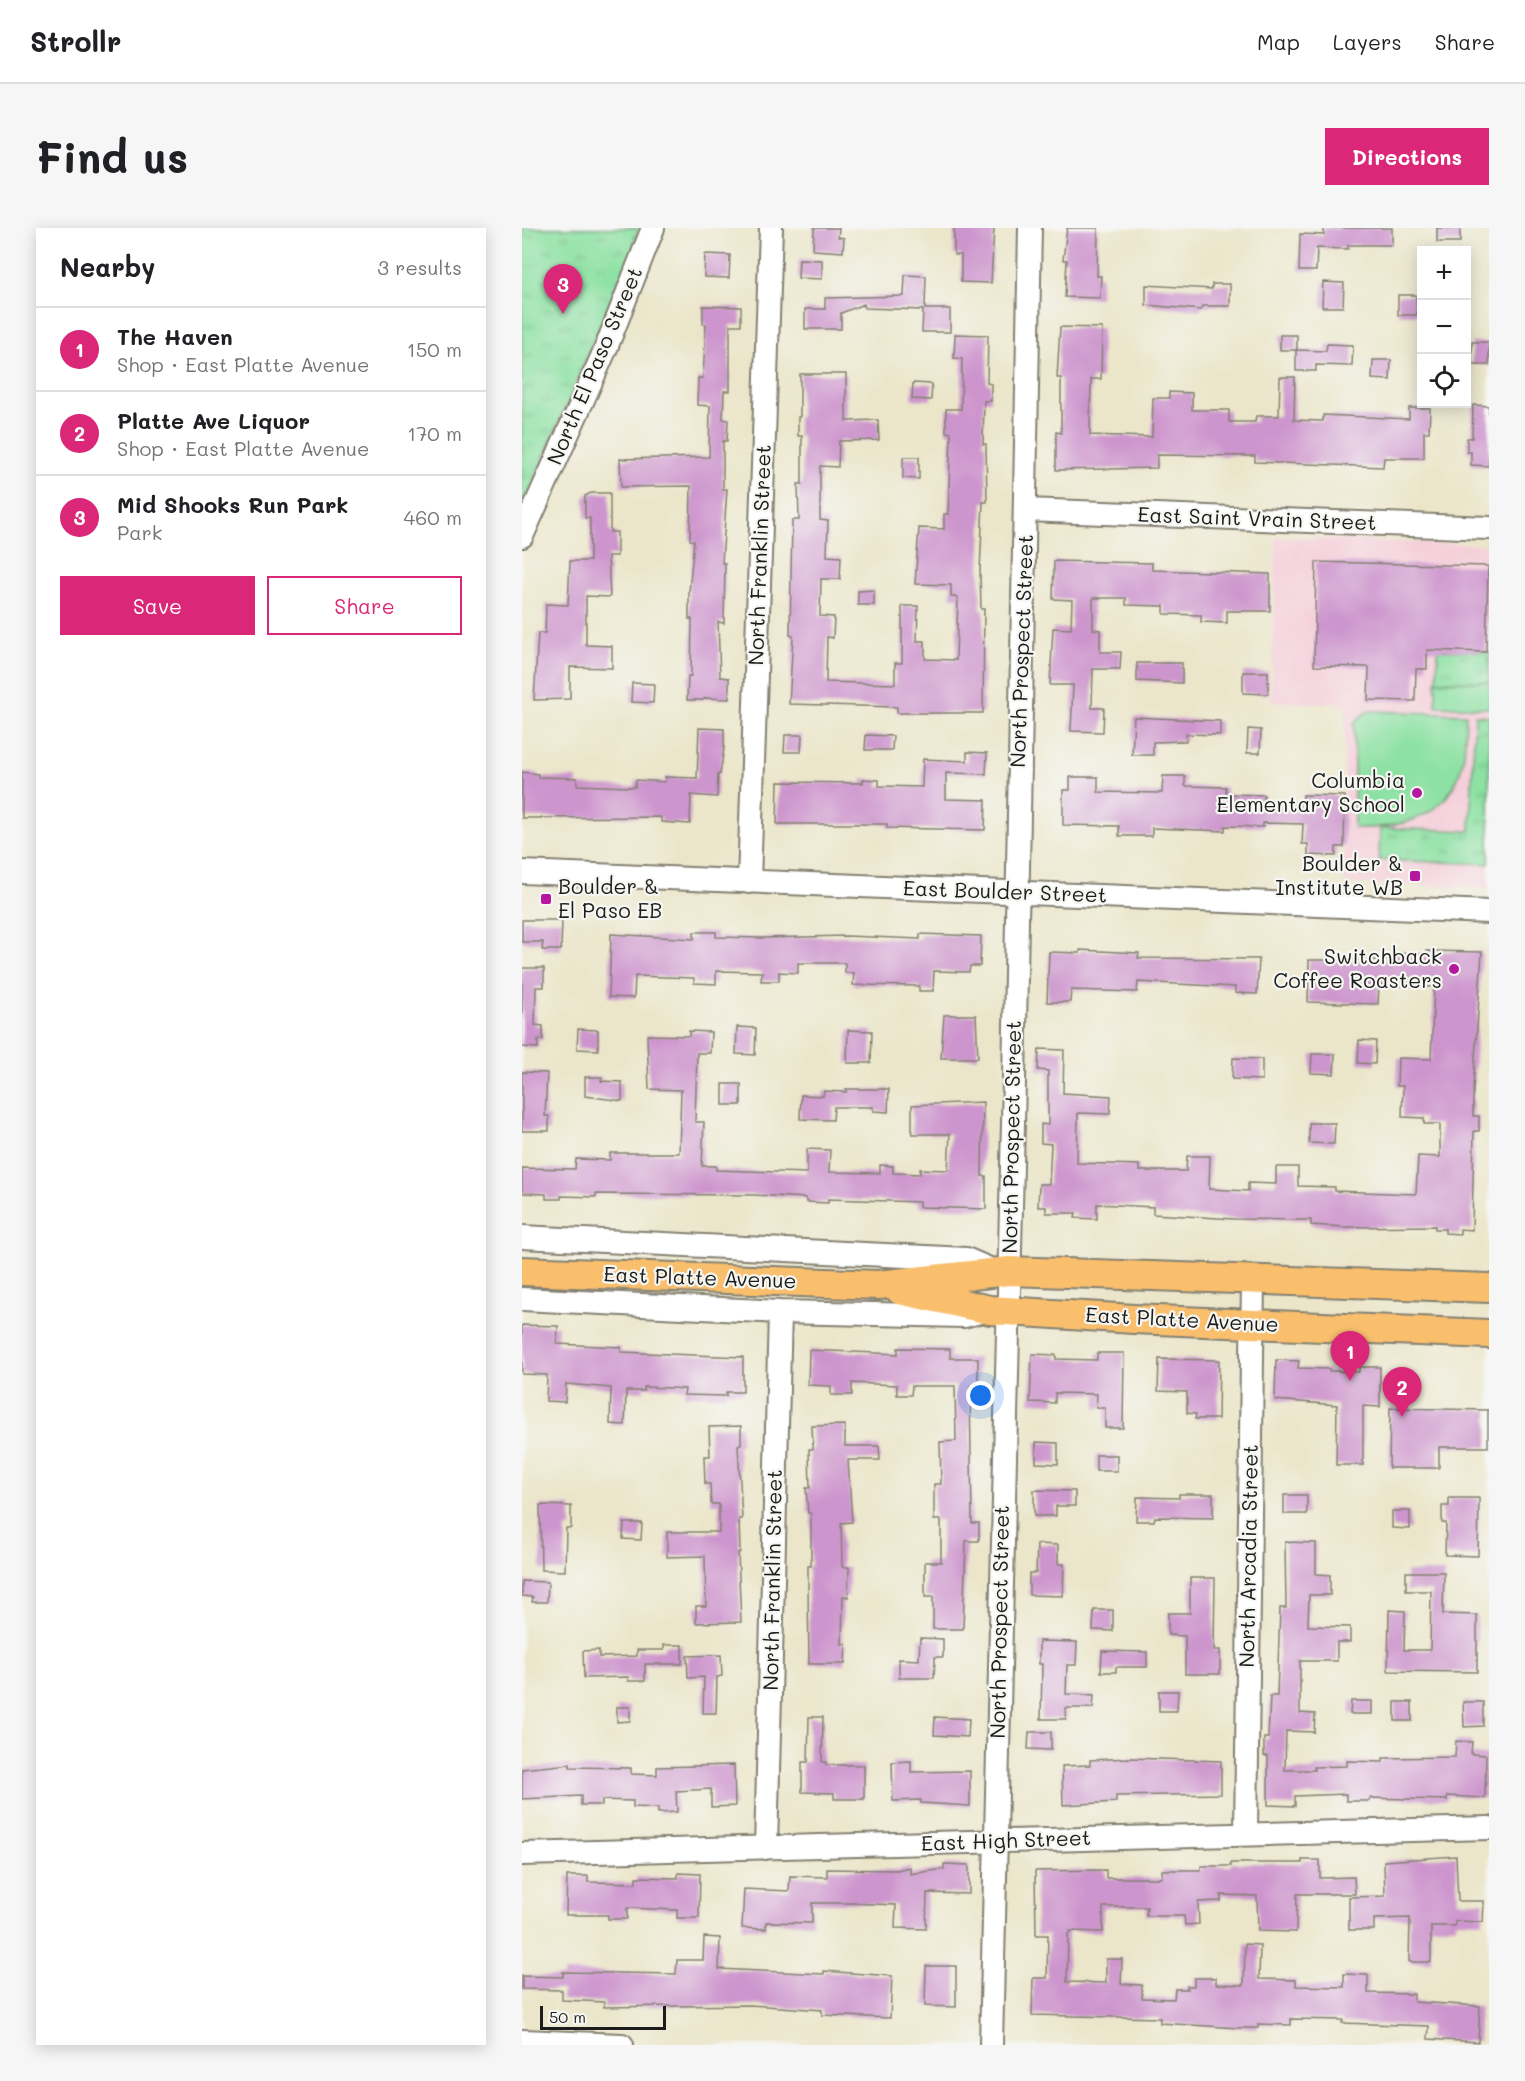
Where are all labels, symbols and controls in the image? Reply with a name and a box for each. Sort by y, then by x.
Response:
text: Strollr [30,23,121,59]
text: Map [1257,28,1300,55]
text: Layers [1333,28,1402,55]
text: Share [1435,28,1495,55]
button: Directions [1325,128,1489,185]
text: Find us [36,129,188,184]
map controls [1417,246,1471,408]
button: + [1417,246,1471,300]
text: Nearby [60,250,155,284]
text: 3 results [377,254,462,280]
street label: North El Paso Street [540,262,648,468]
pin: 3 [544,264,582,314]
button: − [1417,300,1471,354]
text: The Haven [117,322,233,351]
text: 1 [75,336,84,362]
text: 150 m [407,336,462,362]
text: Shop · East Platte Avenue [117,351,369,377]
button: locate [1417,354,1471,408]
text: Platte Ave Liquor [117,406,310,435]
text: 2 [74,420,85,446]
text: 170 m [407,420,462,446]
text: Shop · East Platte Avenue [117,435,369,461]
street label: North Franklin Street [741,444,776,666]
text: Mid Shooks Run Park [117,490,348,519]
street label: East Saint Vrain Street [1137,500,1377,535]
text: 3 [74,504,86,530]
text: 460 m [404,504,462,530]
text: Park [117,519,162,545]
street label: North Prospect Street [1003,534,1038,768]
button: Save [60,576,255,635]
button: Share [267,576,462,635]
place label: Columbia Elementary School [1217,766,1405,817]
marker: Columbia Elementary School [1410,786,1424,800]
place label: Boulder & Institute WB [1275,849,1403,900]
marker: Boulder & Institute WB [1408,869,1422,883]
place label: Boulder & El Paso EB [558,872,662,923]
street label: East Boulder Street [903,873,1107,908]
marker: Boulder & El Paso EB [539,892,553,906]
place label: Switchback Coffee Roasters [1273,942,1442,993]
marker: Switchback Coffee Roasters [1447,962,1461,976]
street label: North Prospect Street [995,1020,1026,1254]
street label: East Platte Avenue [603,1260,797,1293]
street label: East Platte Avenue [1085,1300,1279,1337]
pin: 1 [1330,1332,1370,1381]
pin: 2 [1382,1368,1422,1417]
your location [966,1381,995,1410]
street label: North Arcadia Street [1232,1444,1263,1668]
street label: North Franklin Street [756,1469,787,1691]
street label: North Prospect Street [983,1505,1014,1739]
street label: East High Street [920,1823,1092,1856]
scale bar [540,2003,666,2030]
text: 50 m [549,2006,586,2027]

